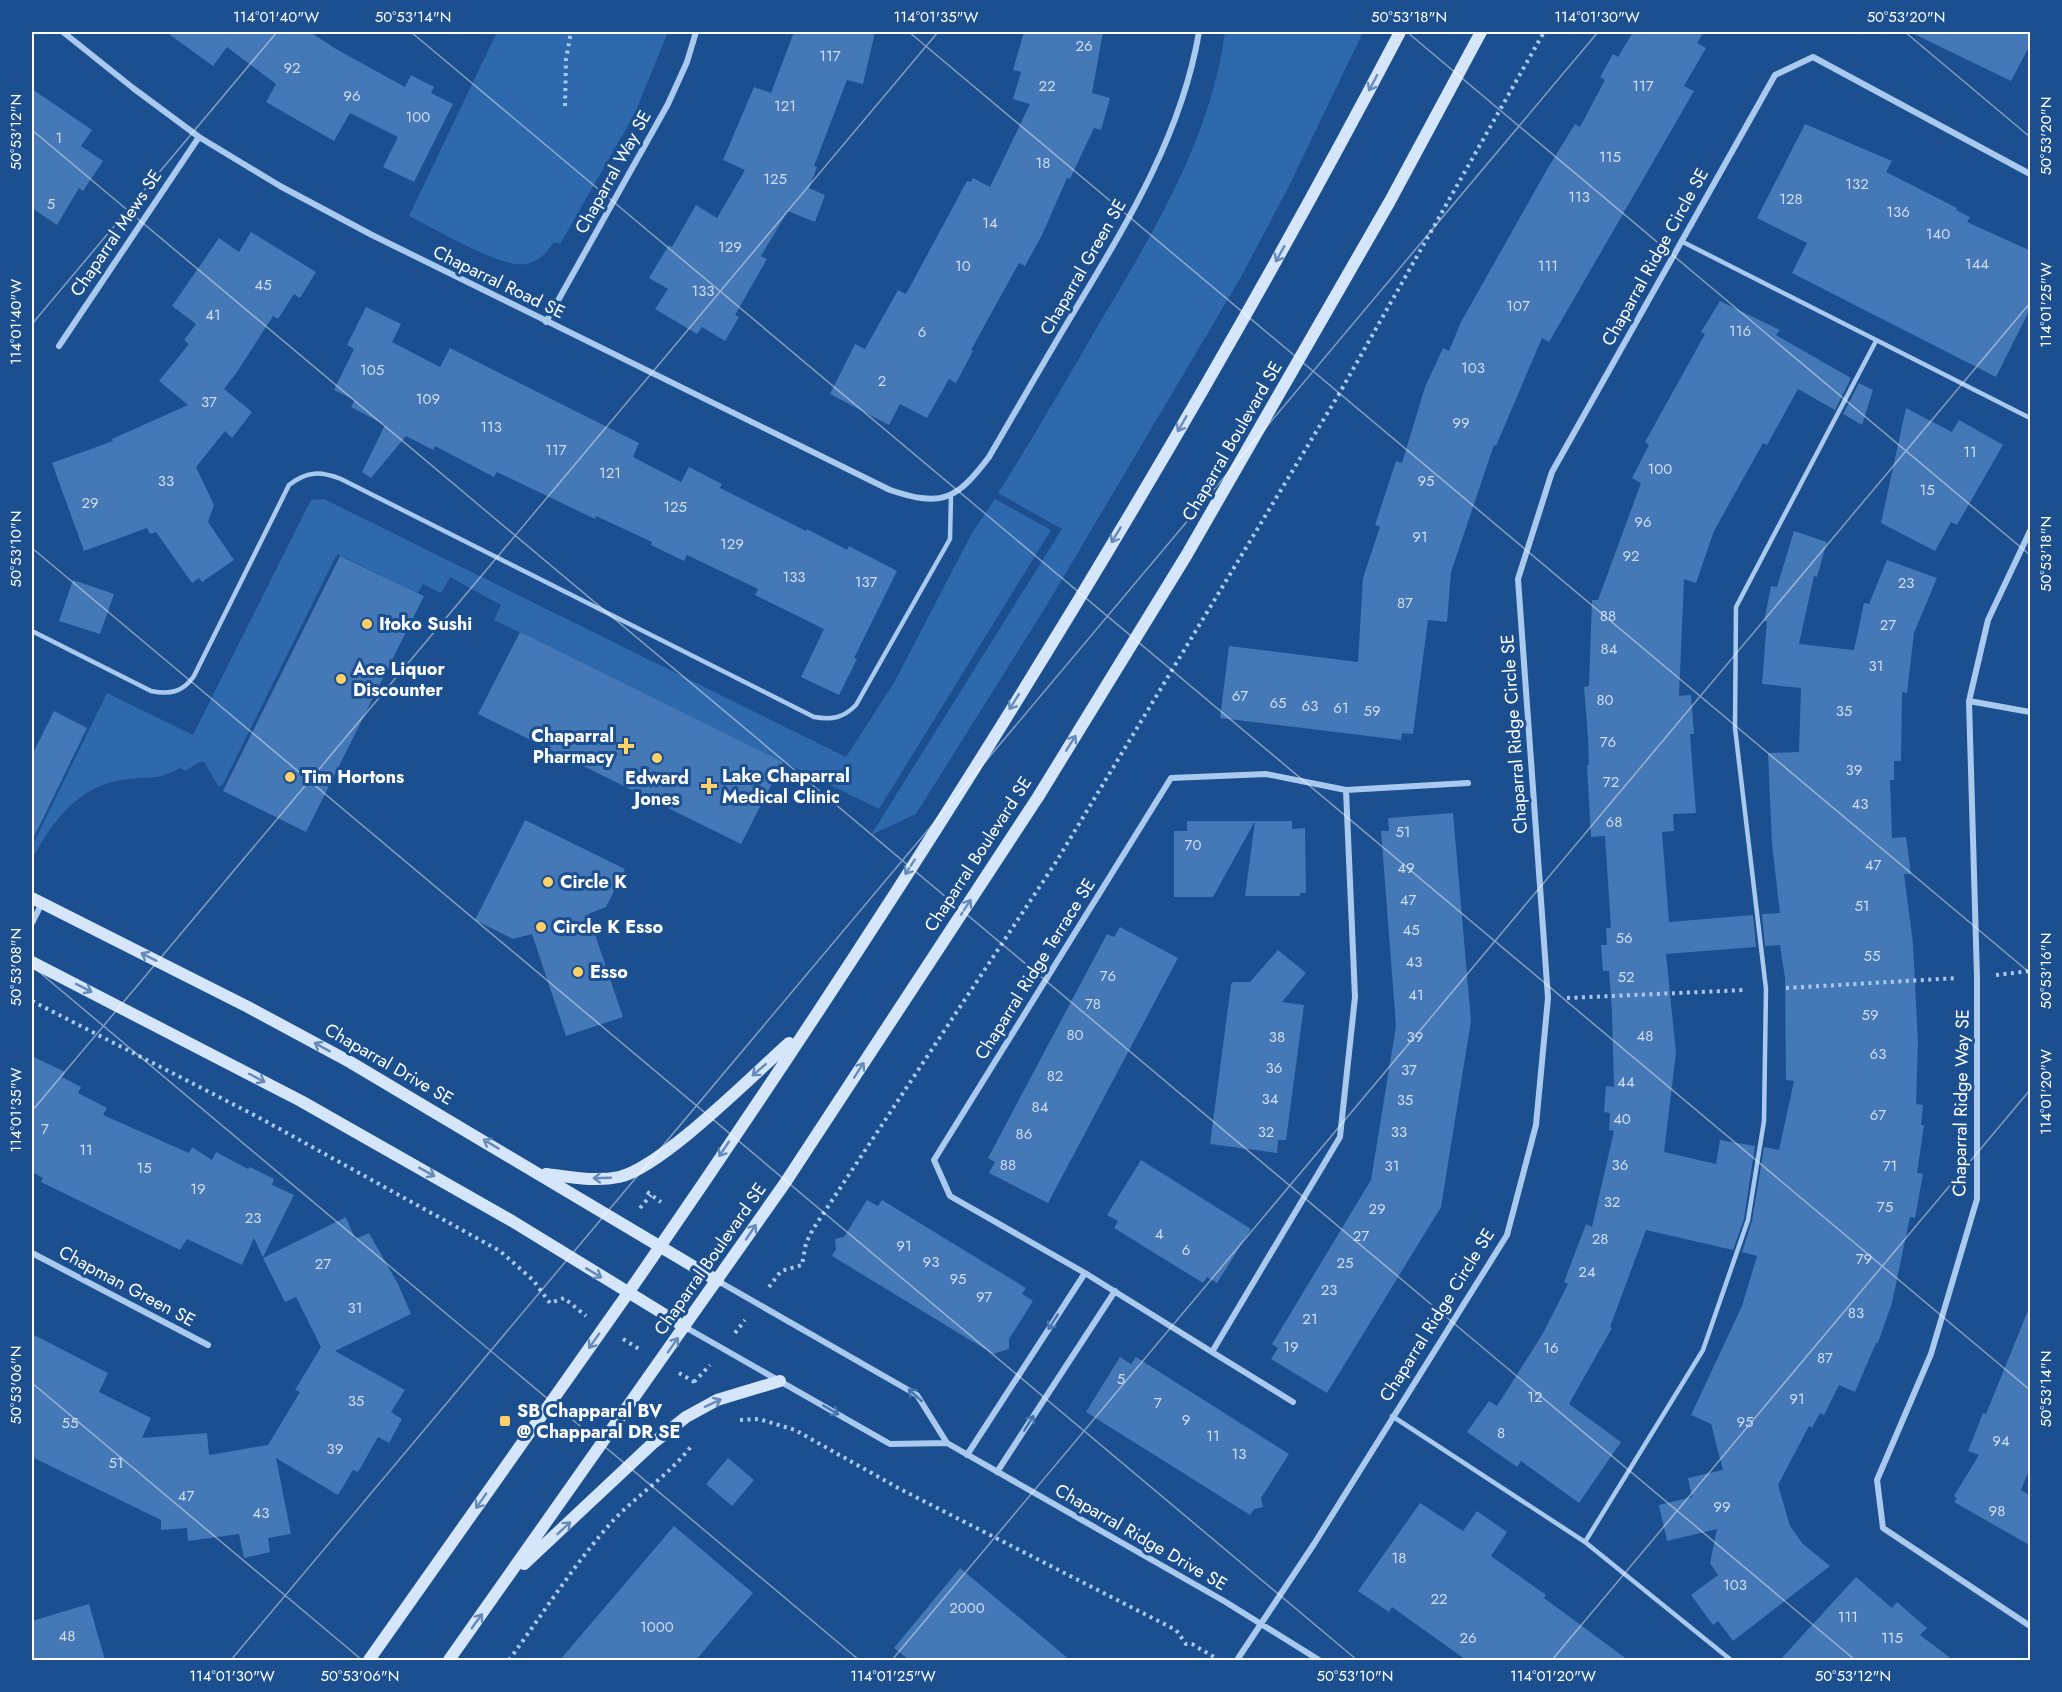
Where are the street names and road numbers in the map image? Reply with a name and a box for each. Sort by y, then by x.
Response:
street label: Chaparral Way SE [568,106,658,238]
street label: Chaparral Ridge Circle SE [1595,163,1715,351]
street label: Chaparral Mews SE [64,164,168,302]
street label: Chaparral Green SE [1034,194,1132,340]
street label: Chaparral Road SE [429,239,569,325]
street label: Chaparral Boulevard SE [1176,356,1288,526]
street label: Chaparral Ridge Circle SE [1494,633,1534,835]
street label: Chaparral Boulevard SE [918,771,1038,937]
street label: Chaparral Ridge Terrace SE [968,873,1102,1065]
street label: Chaparral Ridge Way SE [1946,1009,1976,1197]
street label: Chaparral Drive SE [320,1016,458,1112]
street label: Chaparral Boulevard SE [648,1178,772,1340]
street label: Chaparral Ridge Circle SE [1373,1223,1501,1407]
street label: Chapman Green SE [54,1239,200,1333]
street label: Chaparral Ridge Drive SE [1050,1477,1232,1597]

